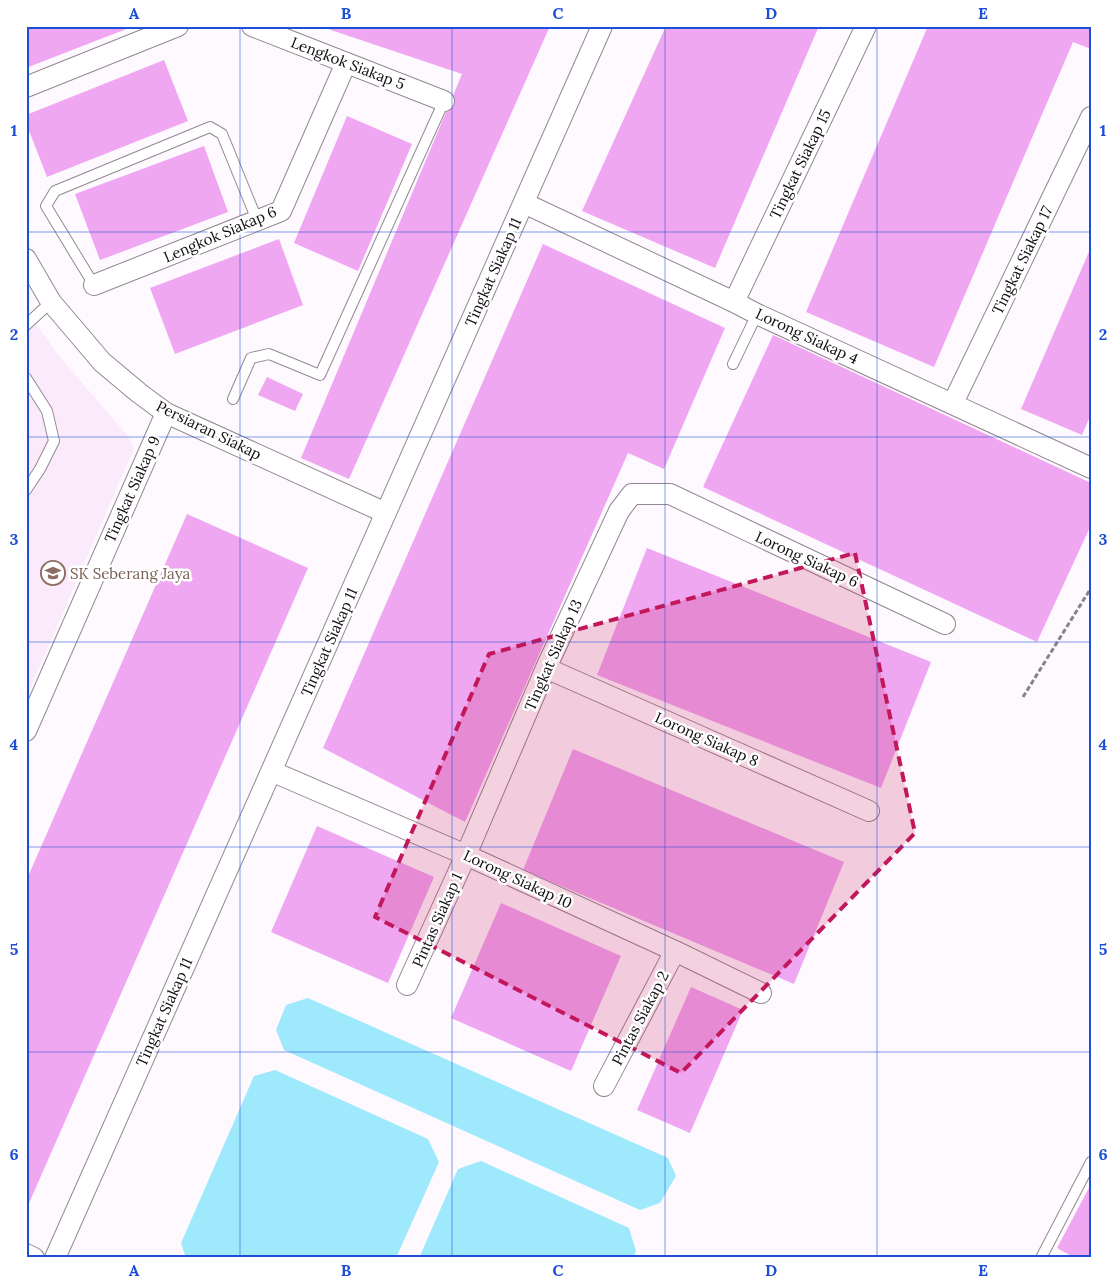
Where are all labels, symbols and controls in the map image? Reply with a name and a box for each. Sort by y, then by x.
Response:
text: A [129,3,140,23]
text: B [341,3,352,23]
text: C [552,3,564,23]
text: D [765,3,777,23]
text: E [978,3,988,23]
street label: Lengkok Siakap 5 [288,33,408,93]
street label: Tingkat Siakap 15 [765,106,835,222]
text: 1 [11,120,17,140]
text: 1 [1100,120,1106,140]
street label: Lengkok Siakap 6 [161,202,279,266]
street label: Tingkat Siakap 17 [987,203,1057,317]
street label: Tingkat Siakap 11 [461,215,525,329]
street label: Lorong Siakap 4 [753,304,861,368]
text: 2 [10,324,18,344]
text: 2 [1099,324,1107,344]
street label: Persiaran Siakap [153,396,265,464]
street label: Tingkat Siakap 9 [100,433,164,545]
street label: Lorong Siakap 6 [752,527,862,591]
text: 3 [10,529,19,549]
text: 3 [1099,529,1108,549]
school or university icon: SK Seberang Jaya [40,560,66,586]
place label: SK Seberang Jaya [70,564,191,583]
street label: Tingkat Siakap 11 [297,585,361,699]
street label: Tingkat Siakap 13 [520,596,586,714]
street label: Lorong Siakap 8 [652,708,762,770]
text: 4 [10,734,19,754]
text: 4 [1099,734,1108,754]
street label: Lorong Siakap 10 [461,845,575,913]
street label: Pintas Siakap 1 [408,870,466,970]
text: 5 [10,939,19,959]
text: 5 [1099,939,1108,959]
street label: Tingkat Siakap 11 [132,955,196,1069]
street label: Pintas Siakap 2 [607,968,673,1068]
text: 6 [9,1144,19,1164]
text: 6 [1098,1144,1108,1164]
text: A [129,1260,140,1280]
text: B [341,1260,352,1280]
text: C [552,1260,564,1280]
text: D [765,1260,777,1280]
text: E [978,1260,988,1280]

